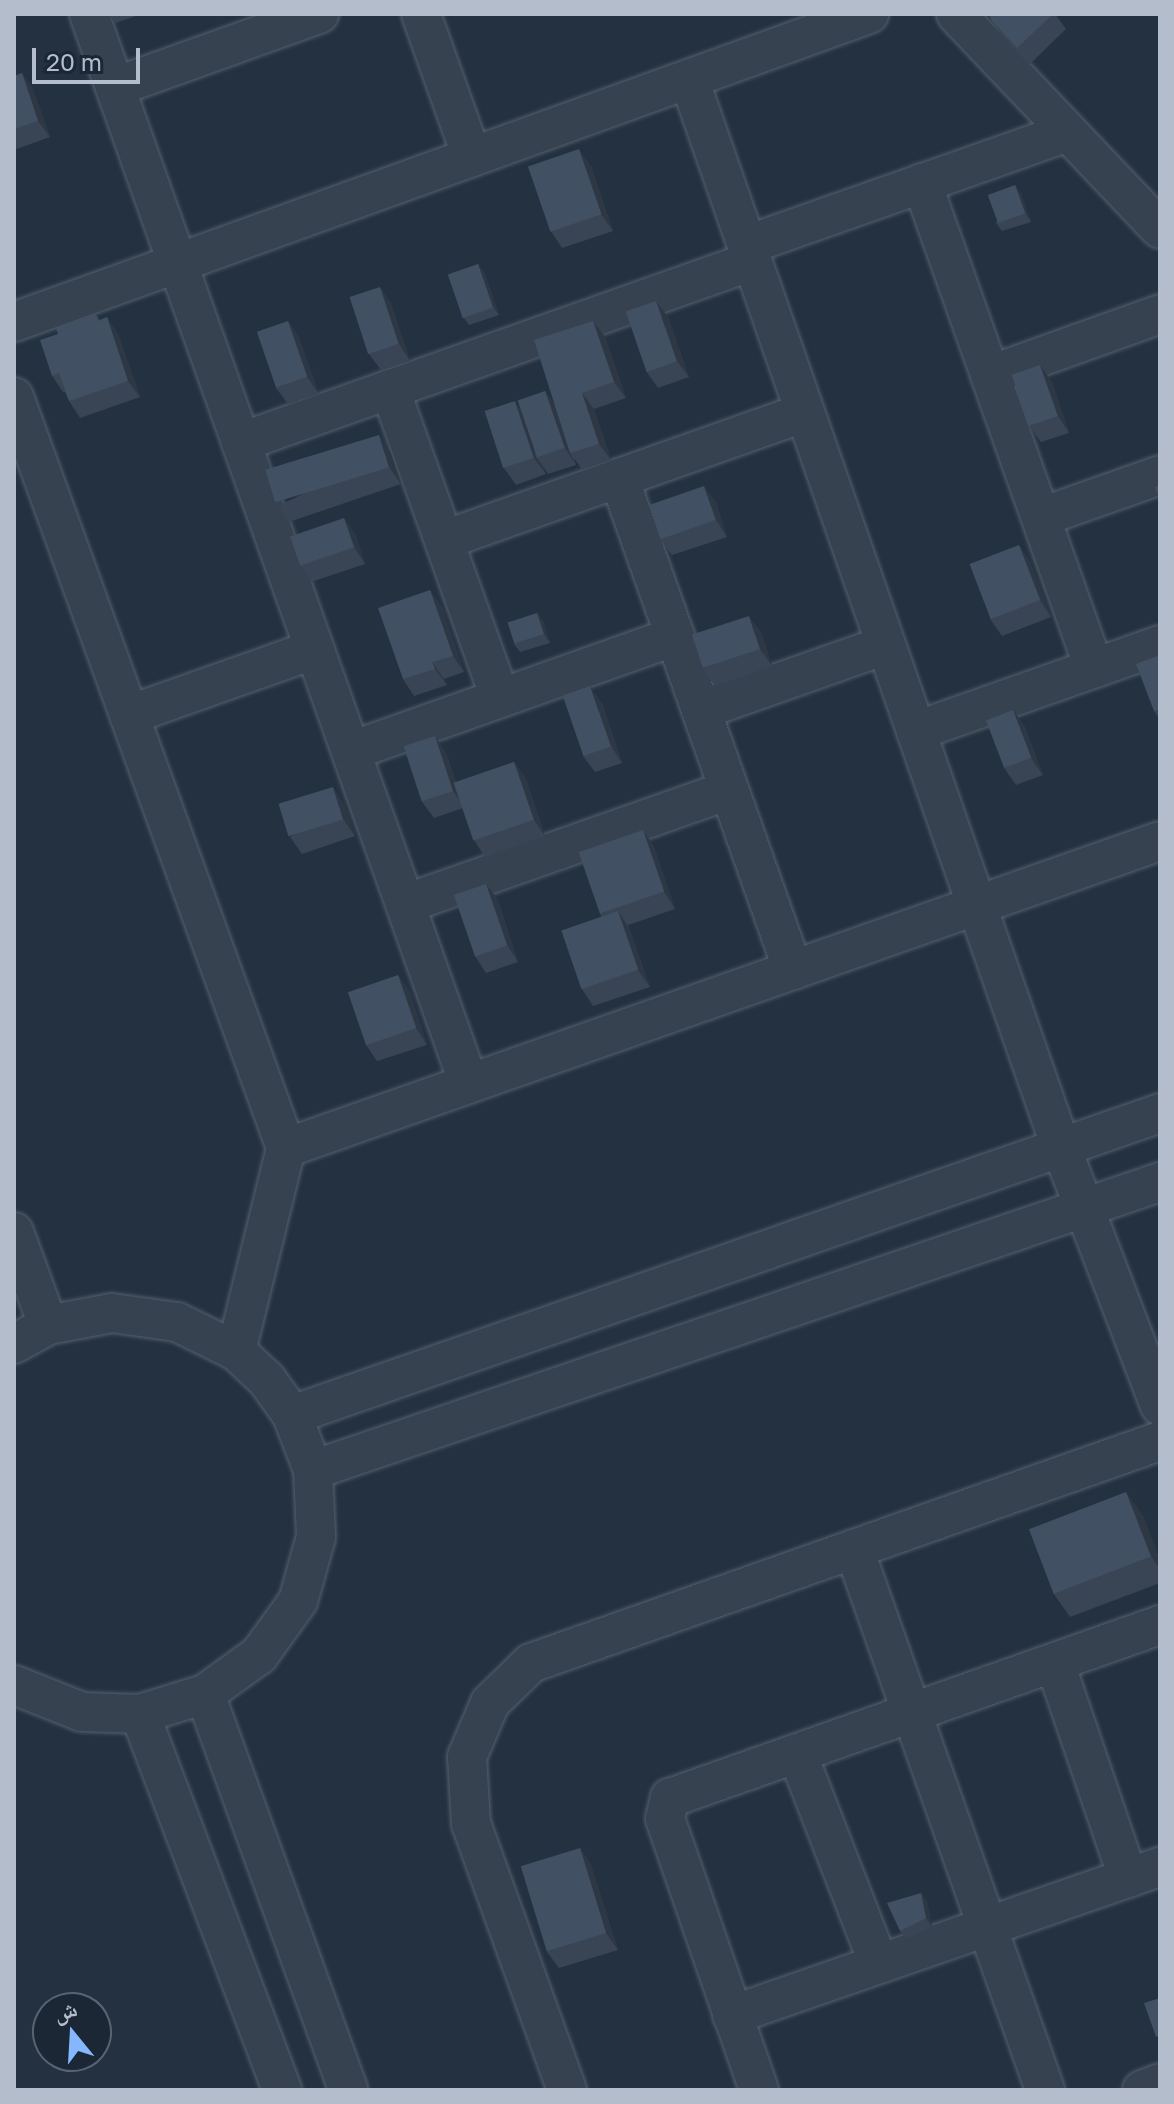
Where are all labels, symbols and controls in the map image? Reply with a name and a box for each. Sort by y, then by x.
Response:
scale bar [36,32,144,82]
text: 20 m [46,47,102,76]
north arrow [32,1992,112,2072]
text: ش [50,1994,80,2027]

